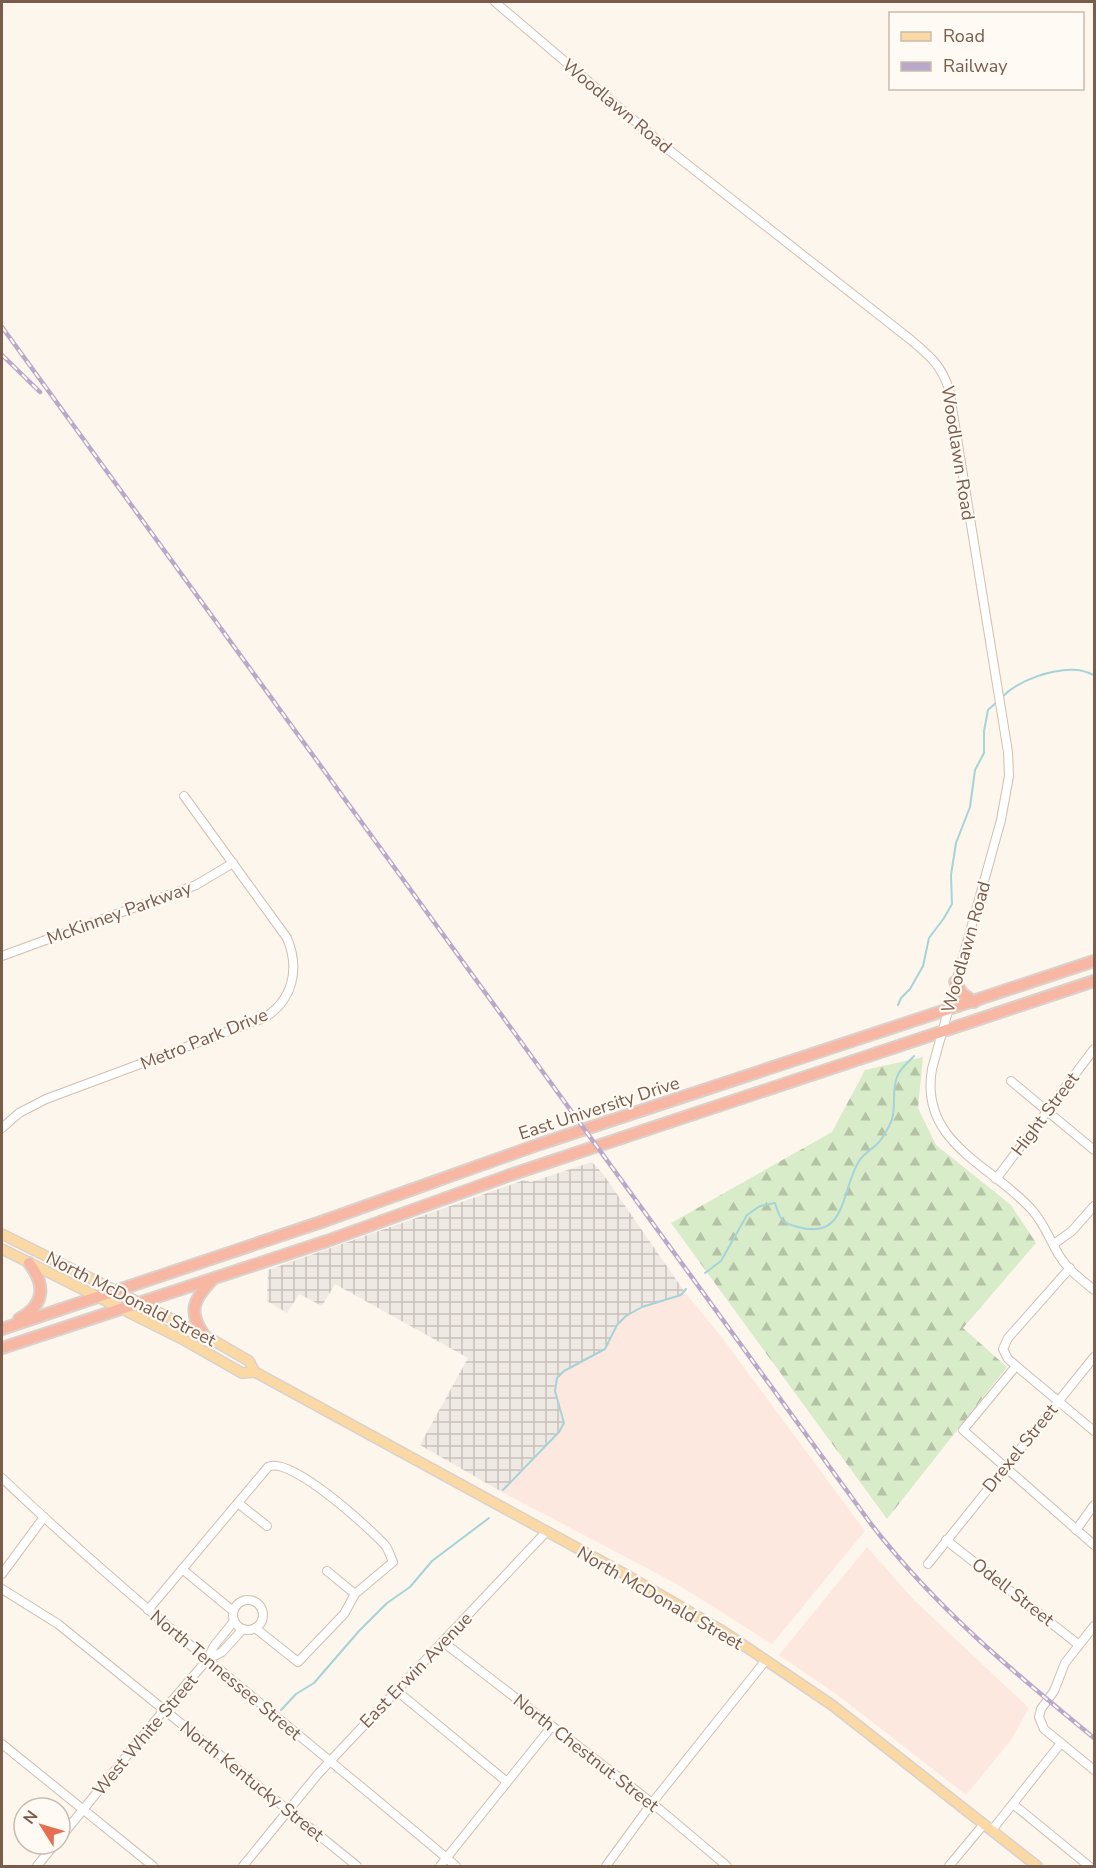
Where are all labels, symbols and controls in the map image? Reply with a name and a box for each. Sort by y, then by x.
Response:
legend [889,12,1084,90]
text: Road [943,24,985,48]
street label: Woodlawn Road [557,53,677,159]
text: Railway [943,54,1008,78]
street label: Woodlawn Road [936,384,980,522]
street label: McKinney Parkway [43,875,195,950]
street label: Woodlawn Road [936,878,996,1016]
street label: Metro Park Drive [137,1002,271,1076]
street label: Hight Street [1006,1067,1085,1161]
street label: East University Drive [516,1071,682,1145]
street label: North McDonald Street [42,1246,221,1353]
street label: Drexel Street [977,1398,1063,1497]
street label: North McDonald Street [573,1541,748,1656]
street label: Odell Street [967,1552,1060,1632]
street label: North Tennessee Street [145,1605,307,1746]
street label: East Erwin Avenue [354,1607,478,1733]
street label: West White Street [87,1669,203,1801]
street label: North Chestnut Street [508,1689,664,1818]
street label: North Kentucky Street [175,1715,330,1847]
north arrow [12,1796,72,1856]
text: N [18,1806,43,1829]

